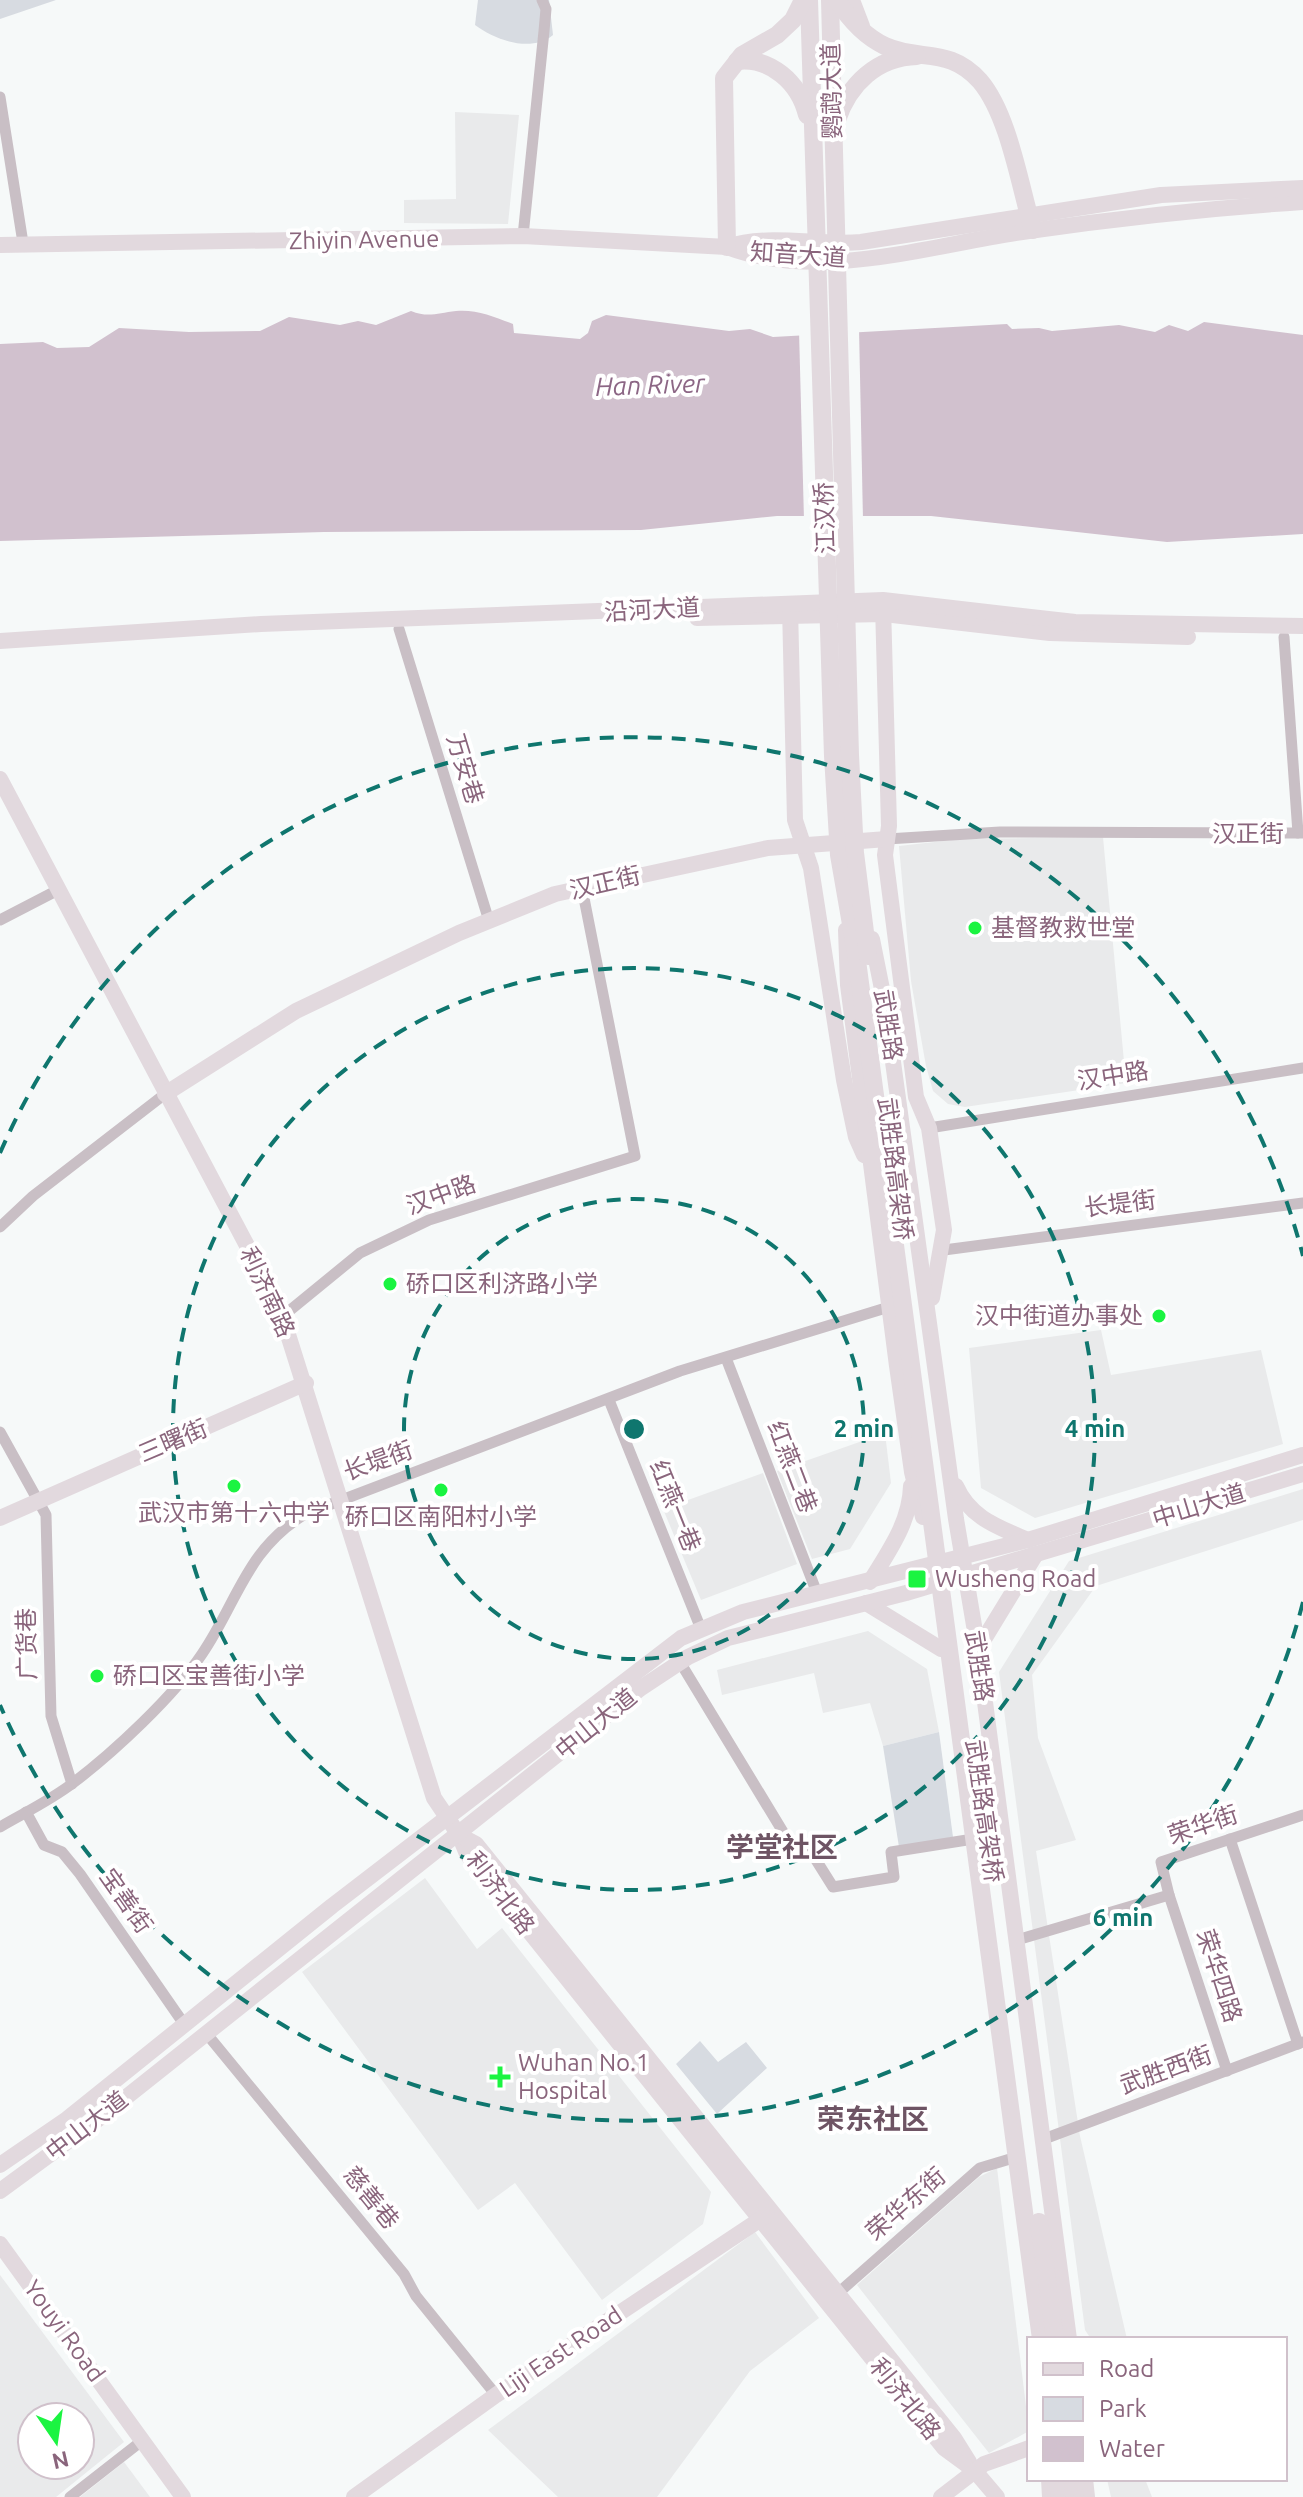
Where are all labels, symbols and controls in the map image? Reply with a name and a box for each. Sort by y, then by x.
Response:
street label: 鹦鹉大道 [817,43,846,139]
street label: Zhiyin Avenue [289,225,439,254]
street label: 知音大道 [749,238,847,271]
water label: Han River [595,368,706,401]
street label: 江汉桥 [810,482,839,554]
street label: 沿河大道 [603,594,701,625]
street label: 万安巷 [442,730,489,807]
street label: 汉正街 [1212,820,1284,847]
street label: 汉正街 [567,861,643,904]
place label: 基督教救世堂 [991,914,1135,941]
marker: 基督教救世堂 [966,919,984,937]
street label: 武胜路 [870,987,907,1063]
street label: 汉中路 [1075,1057,1151,1094]
street label: 武胜路高架桥 [873,1096,918,1242]
street label: 汉中路 [402,1170,479,1220]
street label: 长堤街 [1083,1186,1157,1221]
street label: 利济南路 [235,1243,300,1341]
place label: 硚口区利济路小学 [406,1270,598,1297]
marker: 硚口区利济路小学 [381,1275,399,1293]
place label: 汉中街道办事处 [975,1302,1143,1329]
marker: 汉中街道办事处 [1150,1307,1168,1325]
street label: 三曙街 [134,1414,211,1467]
centre of rings [620,1415,648,1443]
text: 2 min [834,1415,894,1442]
text: 4 min [1065,1415,1125,1442]
street label: 红燕二巷 [763,1417,822,1516]
street label: 长堤街 [339,1436,416,1486]
street label: 红燕一巷 [645,1456,706,1555]
marker: 武汉市第十六中学 [225,1477,243,1495]
street label: 中山大道 [1149,1479,1249,1532]
marker: 硚口区南阳村小学 [432,1481,450,1499]
place label: 武汉市第十六中学 [138,1499,330,1526]
place label: 硚口区南阳村小学 [345,1503,537,1530]
place label: Wusheng Road [935,1565,1096,1592]
marker: Wusheng Road [906,1568,928,1590]
street label: 广货巷 [12,1608,41,1680]
street label: 武胜路 [961,1628,998,1704]
place label: 硚口区宝善街小学 [113,1662,305,1689]
marker: 硚口区宝善街小学 [88,1667,106,1685]
street label: 中山大道 [550,1683,641,1764]
street label: 武胜路高架桥 [961,1738,1008,1884]
street label: 荣华街 [1164,1800,1241,1849]
district label: 学堂社区 [726,1831,838,1862]
street label: 利济北路 [461,1846,540,1939]
street label: 宝善街 [95,1863,158,1938]
text: 6 min [1093,1904,1153,1931]
street label: 荣华四路 [1192,1926,1247,2026]
street label: 武胜西街 [1116,2040,1216,2099]
place label: Wuhan No.1 Hospital [518,2049,649,2104]
marker: Wuhan No.1 Hospital [489,2066,511,2088]
street label: 中山大道 [41,2085,133,2166]
district label: 荣东社区 [817,2103,929,2134]
street label: 慈善巷 [338,2161,405,2234]
street label: 荣华东街 [861,2162,951,2245]
street label: Youyi Road [19,2275,110,2387]
street label: Liji East Road [494,2301,627,2402]
legend [1027,2337,1287,2481]
street label: 利济北路 [865,2353,946,2444]
text: Road [1099,2355,1154,2382]
text: Park [1099,2395,1147,2422]
north arrow [16,2401,96,2481]
text: Water [1099,2435,1165,2462]
text: N [50,2447,71,2475]

